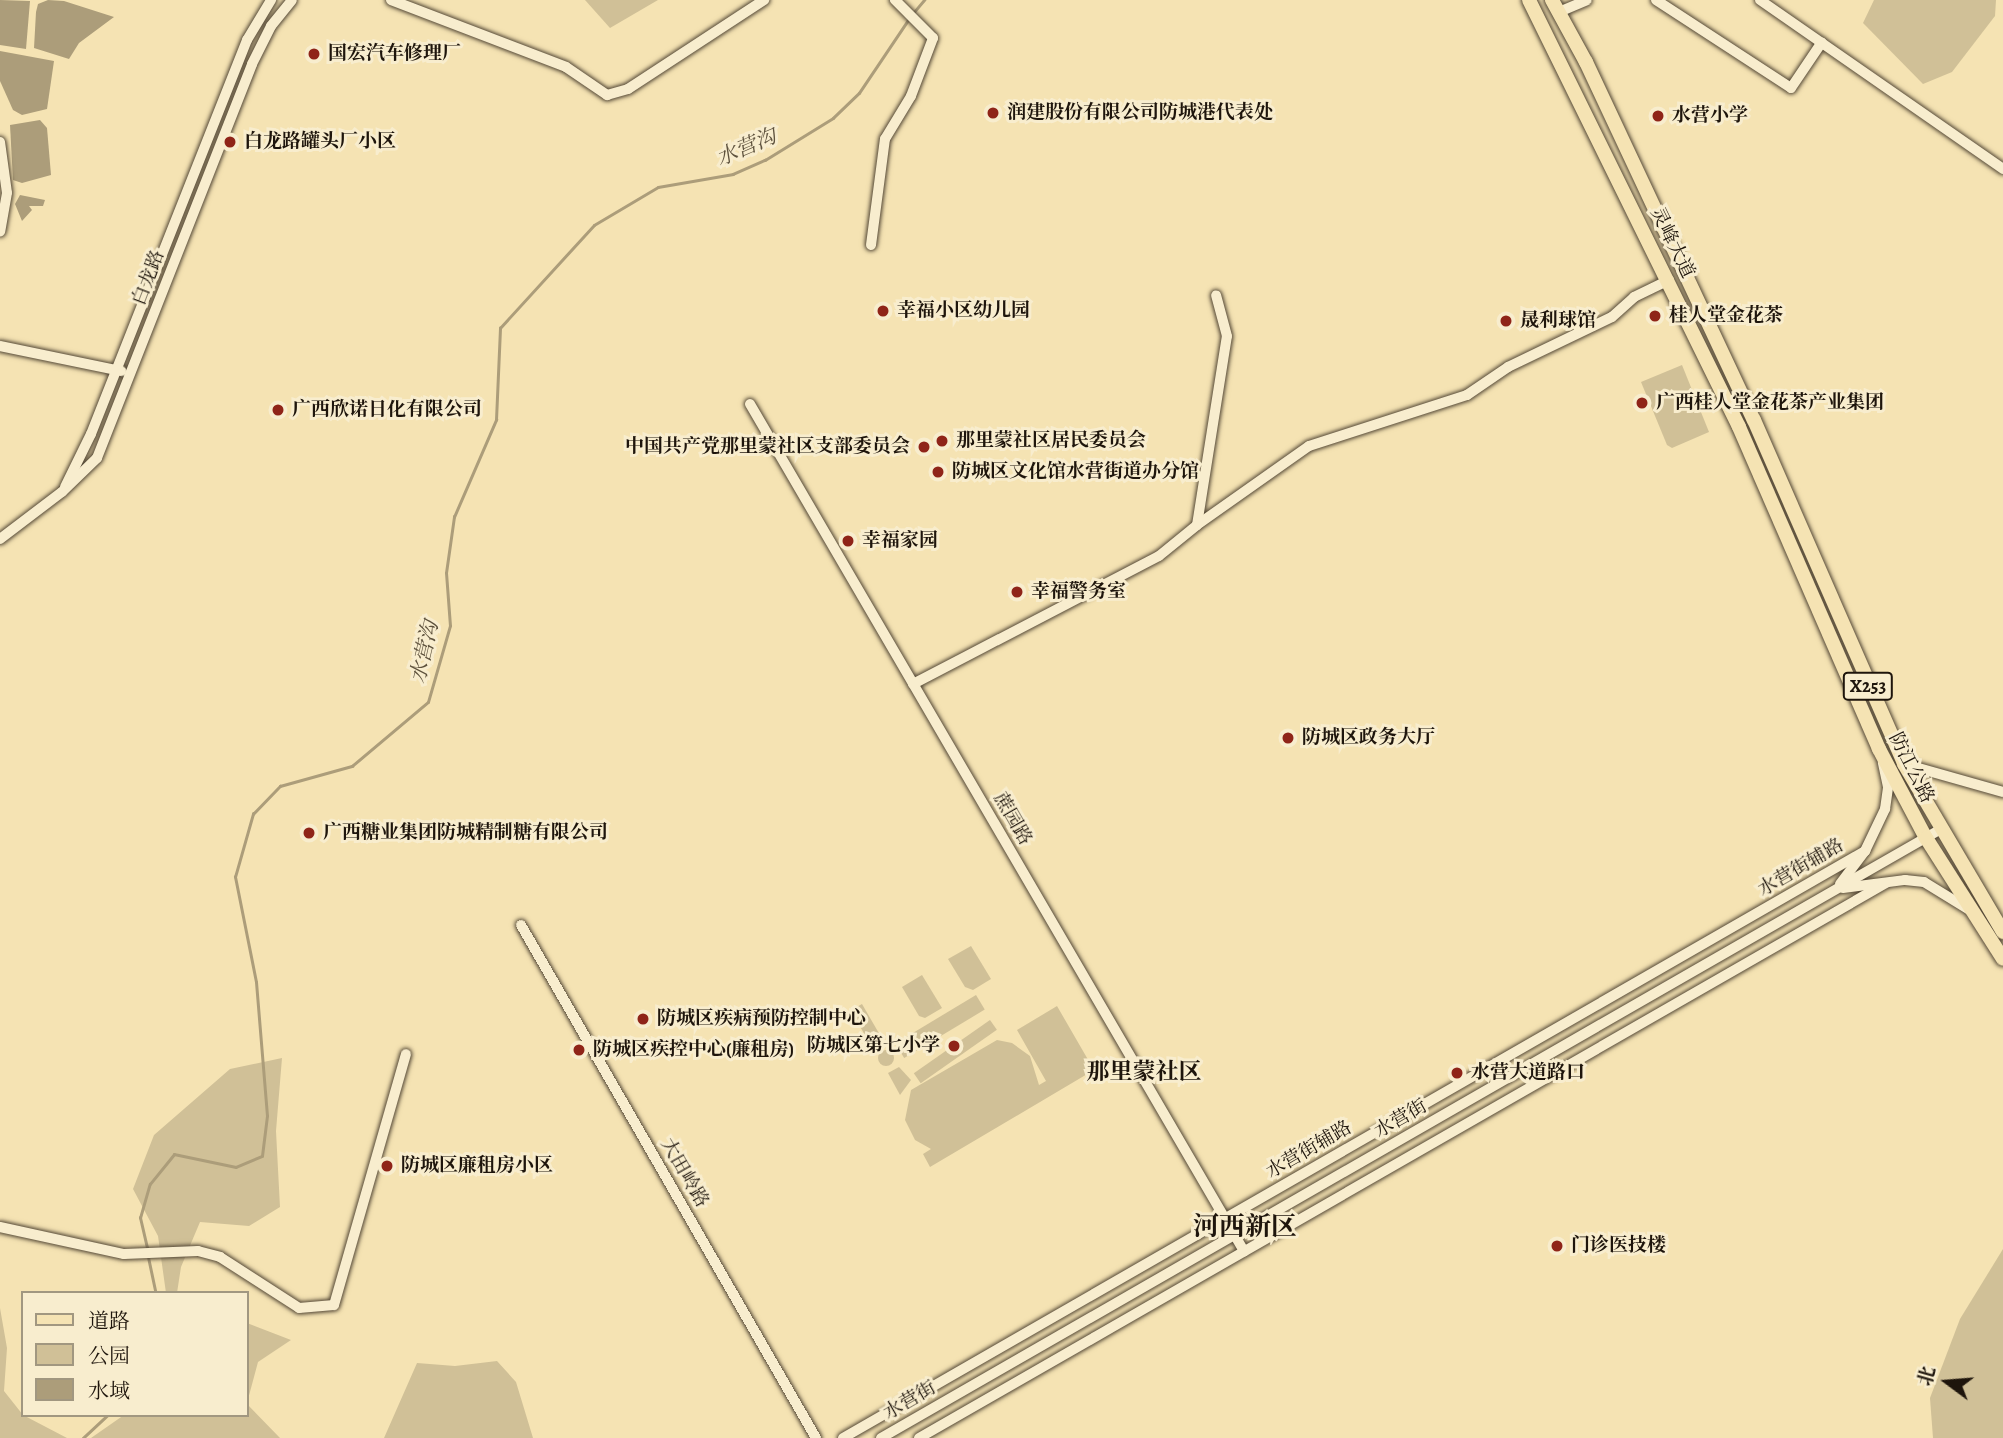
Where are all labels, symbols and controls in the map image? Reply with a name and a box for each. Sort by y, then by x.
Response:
place label: 国宏汽车修理厂 [328,43,461,65]
marker: 国宏汽车修理厂 [306,46,322,62]
place label: 润建股份有限公司防城港代表处 [1007,102,1273,124]
marker: 润建股份有限公司防城港代表处 [985,105,1001,121]
place label: 水营小学 [1672,105,1748,127]
marker: 水营小学 [1650,108,1666,124]
water label: 水营沟 [712,123,780,171]
place label: 白龙路罐头厂小区 [244,131,396,153]
marker: 白龙路罐头厂小区 [222,134,238,150]
street label: 灵峰大道 [1645,204,1699,282]
street label: 白龙路 [128,247,170,309]
place label: 幸福小区幼儿园 [897,300,1030,322]
marker: 幸福小区幼儿园 [875,303,891,319]
place label: 桂人堂金花茶 [1669,305,1783,327]
marker: 桂人堂金花茶 [1647,308,1663,324]
place label: 晟利球馆 [1520,310,1596,332]
marker: 晟利球馆 [1498,313,1514,329]
place label: 广西桂人堂金花茶产业集团 [1656,392,1884,414]
marker: 广西桂人堂金花茶产业集团 [1634,395,1650,411]
place label: 广西欣诺日化有限公司 [292,399,482,421]
marker: 广西欣诺日化有限公司 [270,402,286,418]
place label: 那里蒙社区居民委员会 [956,430,1146,452]
marker: 那里蒙社区居民委员会 [934,433,950,449]
place label: 中国共产党那里蒙社区支部委员会 [625,436,910,458]
marker: 中国共产党那里蒙社区支部委员会 [916,439,932,455]
place label: 防城区文化馆水营街道办分馆 [952,461,1199,483]
marker: 防城区文化馆水营街道办分馆 [930,464,946,480]
place label: 幸福家园 [862,530,938,552]
marker: 幸福家园 [840,533,856,549]
place label: 幸福警务室 [1031,581,1126,603]
marker: 幸福警务室 [1009,584,1025,600]
water label: 水营沟 [405,618,443,686]
road number: X253 [1842,672,1894,700]
place label: 防城区政务大厅 [1302,727,1435,749]
street label: 防江公路 [1884,729,1938,807]
marker: 防城区政务大厅 [1280,730,1296,746]
street label: 蔗园路 [988,789,1036,849]
place label: 广西糖业集团防城精制糖有限公司 [323,822,608,844]
marker: 广西糖业集团防城精制糖有限公司 [301,825,317,841]
street label: 水营街辅路 [1754,834,1848,902]
place label: 防城区疾病预防控制中心 [657,1008,866,1030]
marker: 防城区疾病预防控制中心 [635,1011,651,1027]
place label: 防城区第七小学 [807,1035,940,1057]
marker: 防城区第七小学 [946,1038,962,1054]
place label: 防城区疾控中心(廉租房) [593,1039,794,1061]
marker: 防城区疾控中心(廉租房) [571,1042,587,1058]
district label: 那里蒙社区 [1087,1058,1201,1086]
place label: 水营大道路口 [1471,1062,1585,1084]
marker: 水营大道路口 [1449,1065,1465,1081]
street label: 水营街 [1371,1095,1431,1143]
street label: 水营街辅路 [1262,1116,1356,1184]
street label: 大田岭路 [655,1134,713,1212]
place label: 防城区廉租房小区 [401,1155,553,1177]
marker: 防城区廉租房小区 [379,1158,395,1174]
district label: 河西新区 [1193,1211,1297,1243]
place label: 门诊医技楼 [1571,1235,1666,1257]
marker: 门诊医技楼 [1549,1238,1565,1254]
legend [21,1291,248,1417]
text: 道路 [88,1307,130,1335]
text: 公园 [88,1342,130,1370]
north arrow [1912,1347,1982,1417]
text: 北 [1912,1363,1942,1389]
text: 水域 [88,1377,130,1405]
street label: 水营街 [880,1377,940,1425]

